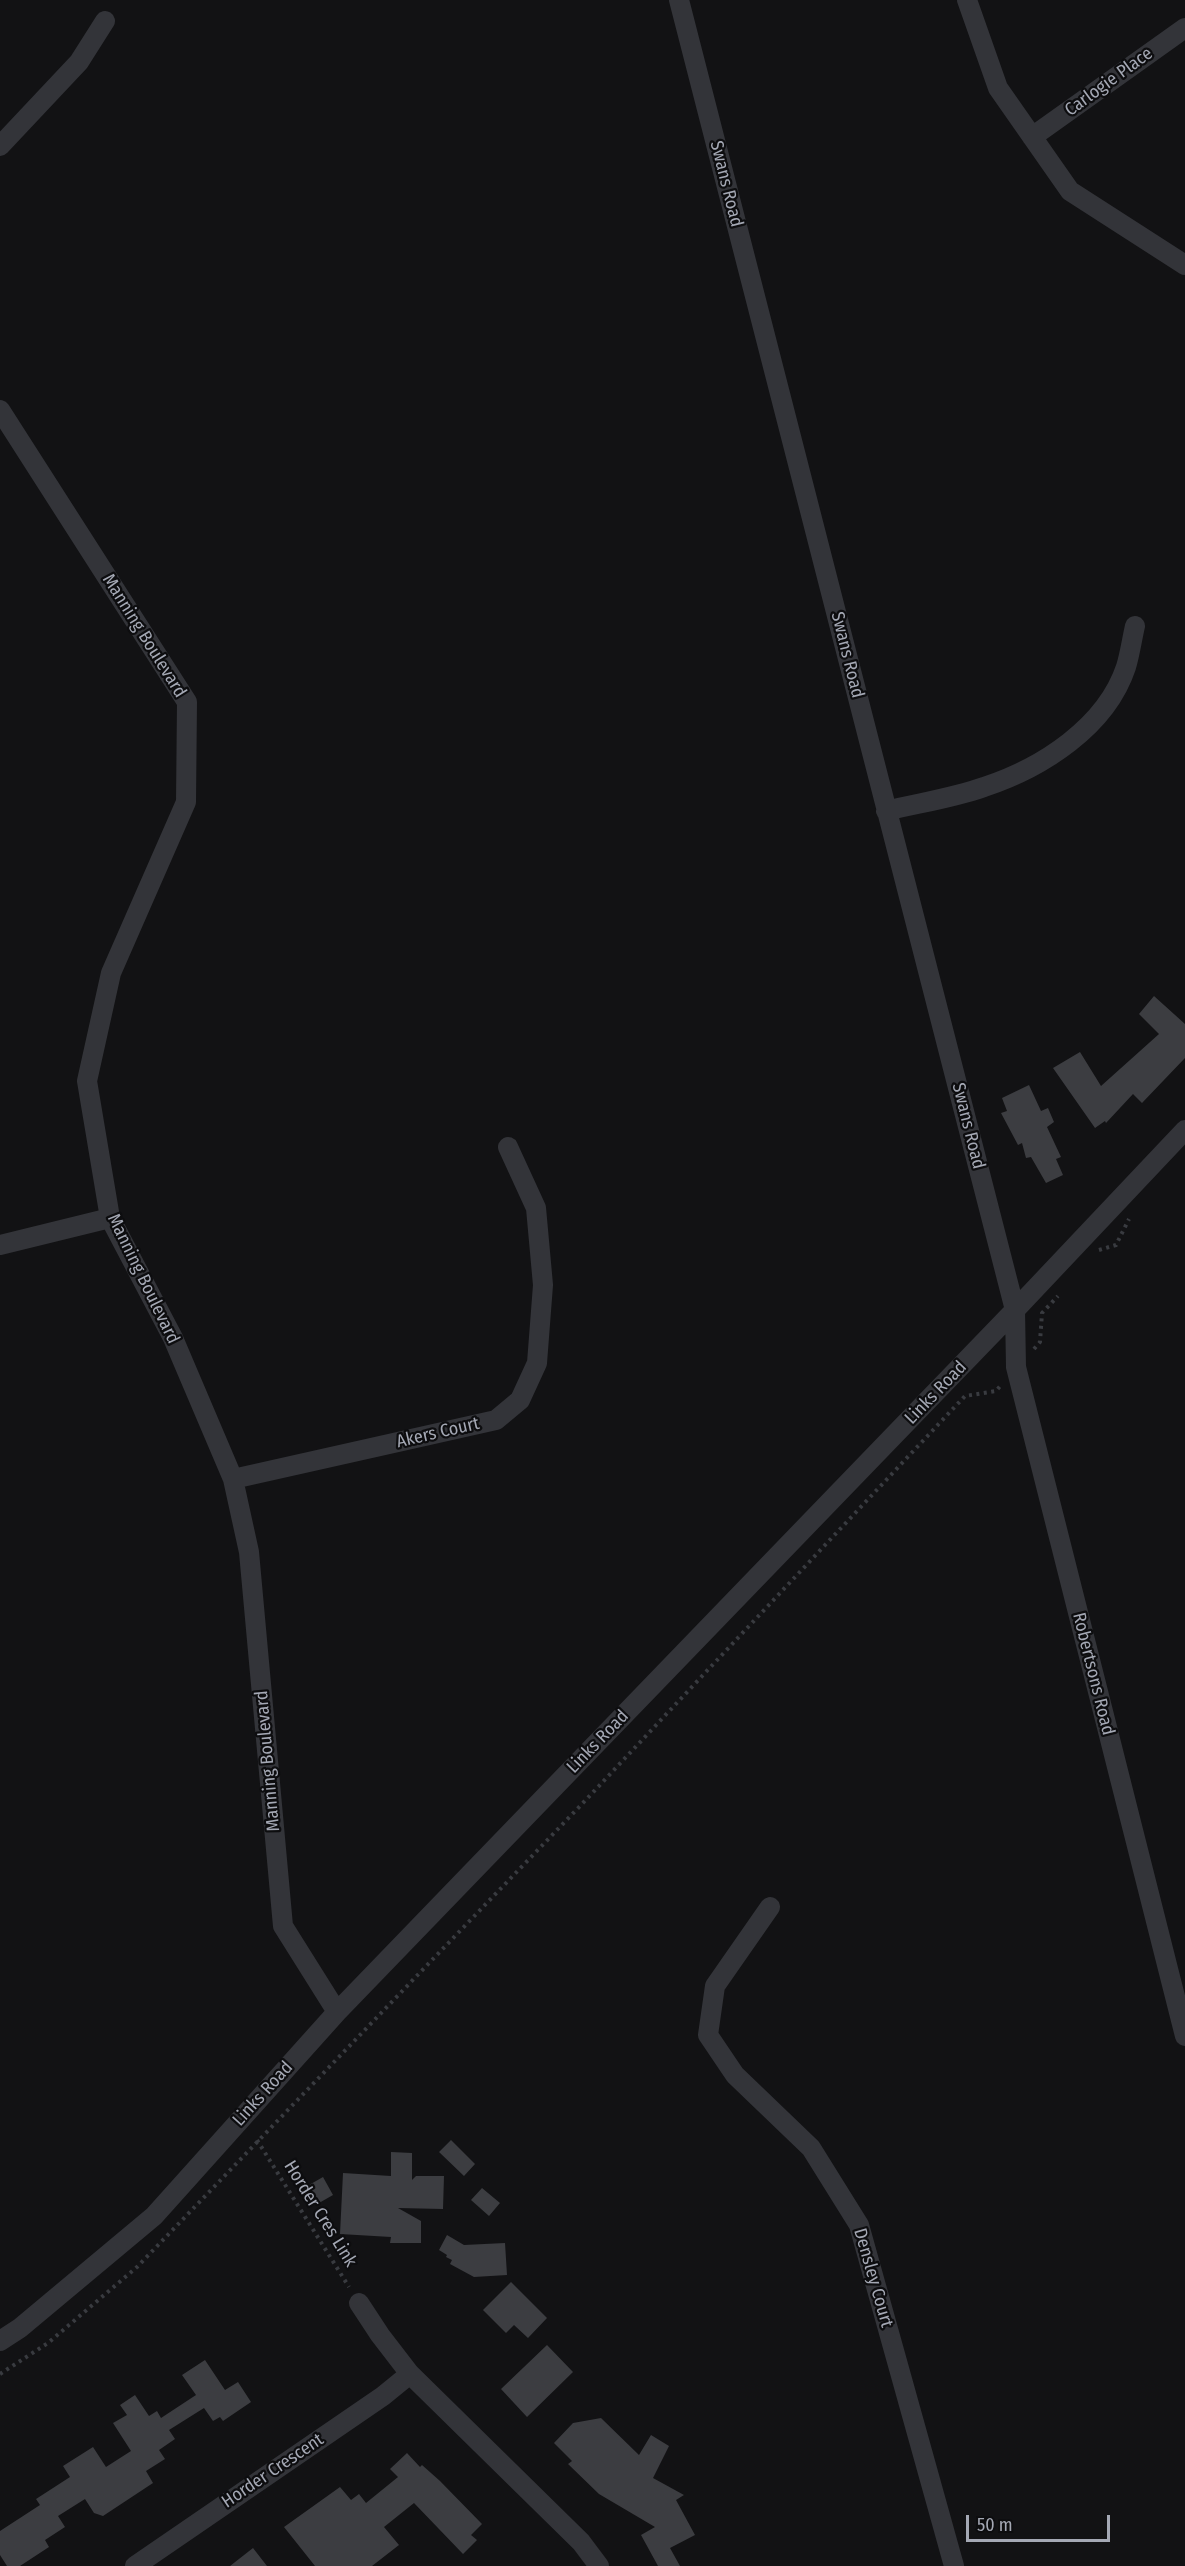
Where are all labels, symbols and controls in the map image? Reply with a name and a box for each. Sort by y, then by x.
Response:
street label: Carlogie Place [1061,43,1157,121]
street label: Swans Road [705,139,747,229]
street label: Manning Boulevard [97,570,191,702]
street label: Swans Road [826,610,868,700]
street label: Swans Road [947,1081,989,1171]
street label: Manning Boulevard [102,1211,184,1347]
street label: Links Road [901,1357,971,1429]
street label: Akers Court [394,1413,482,1453]
street label: Robertsons Road [1067,1610,1119,1738]
street label: Manning Boulevard [251,1690,285,1832]
street label: Links Road [563,1706,633,1778]
street label: Links Road [228,2057,298,2131]
street label: Horder Cres Link [279,2157,361,2271]
street label: Densley Court [849,2226,897,2330]
street label: Horder Crescent [218,2429,328,2513]
scale bar [969,2503,1113,2541]
text: 50 m [977,2514,1013,2536]

